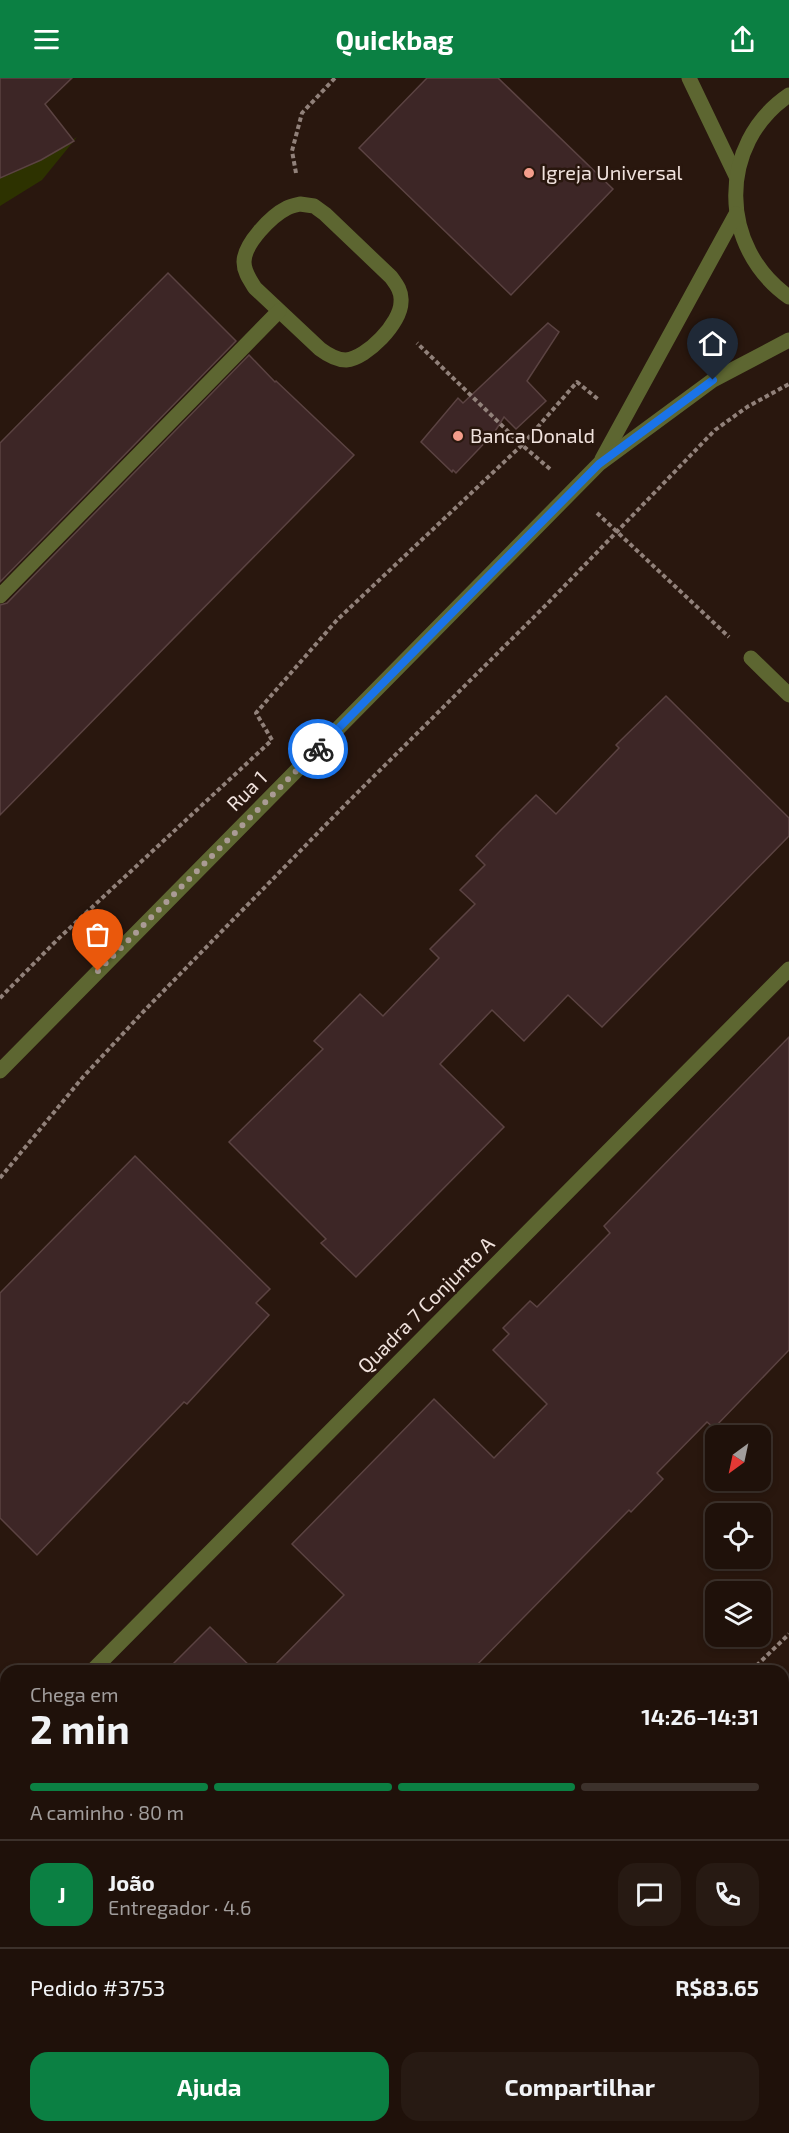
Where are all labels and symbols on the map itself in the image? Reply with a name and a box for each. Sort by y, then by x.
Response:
place label: Igreja Universal [541,160,683,184]
marker: Igreja Universal [522,166,536,180]
pin [687,318,738,380]
place label: Banca Donald [470,423,595,447]
marker: Banca Donald [451,429,465,443]
courier [288,719,348,779]
street label: Rua 1 [221,765,271,815]
pin [72,909,123,971]
street label: Quadra 7 Conjunto A [352,1231,499,1378]
north arrow [705,1425,771,1491]

